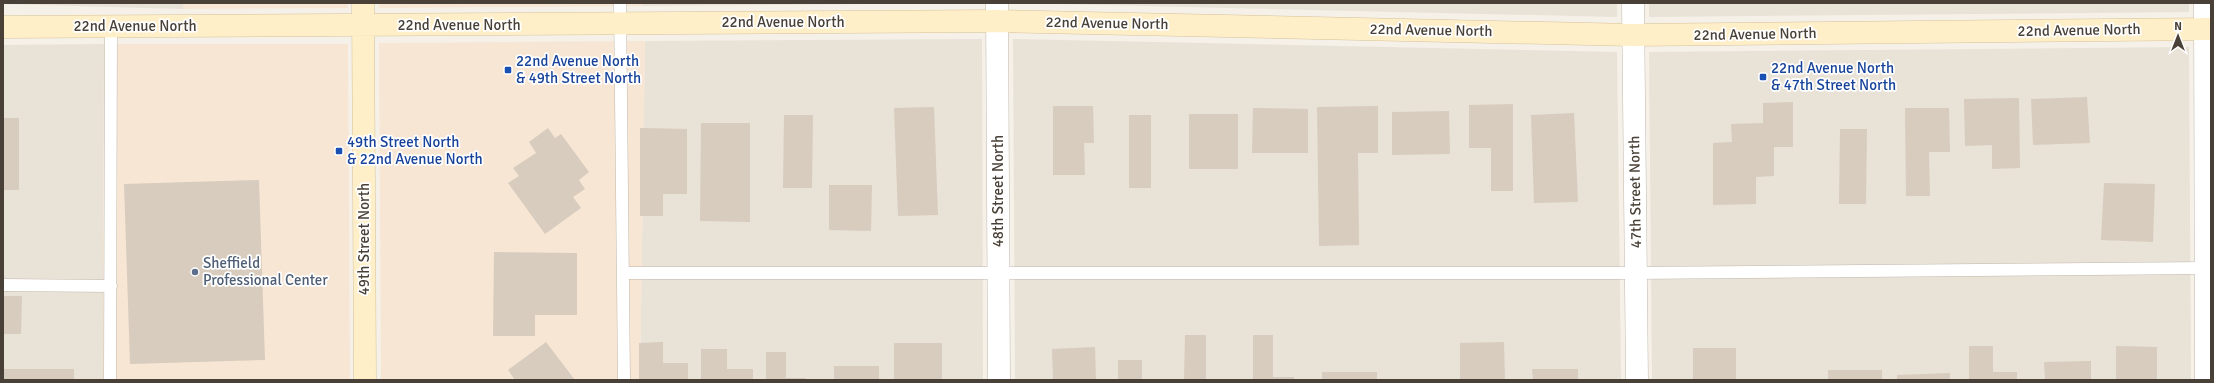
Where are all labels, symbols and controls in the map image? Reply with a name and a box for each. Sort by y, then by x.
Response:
street label: 22nd Avenue North [721,13,845,31]
street label: 22nd Avenue North [1045,13,1169,33]
street label: 22nd Avenue North [397,16,521,34]
north arrow [2158,16,2198,56]
street label: 22nd Avenue North [73,17,197,35]
street label: 22nd Avenue North [1369,20,1493,40]
street label: 22nd Avenue North [2017,20,2141,40]
text: N [2174,20,2182,33]
street label: 22nd Avenue North [1693,24,1817,44]
place label: 22nd Avenue North & 49th Street North [516,52,641,87]
place label: 22nd Avenue North & 47th Street North [1771,59,1896,94]
marker: 22nd Avenue North & 49th Street North [503,65,513,75]
marker: 22nd Avenue North & 47th Street North [1758,72,1768,82]
place label: 49th Street North & 22nd Avenue North [347,133,483,168]
street label: 48th Street North [989,135,1007,247]
street label: 47th Street North [1625,136,1645,248]
marker: 49th Street North & 22nd Avenue North [334,146,344,156]
street label: 49th Street North [355,183,373,295]
place label: Sheffield Professional Center [203,254,328,289]
marker: Sheffield Professional Center [190,267,200,277]

